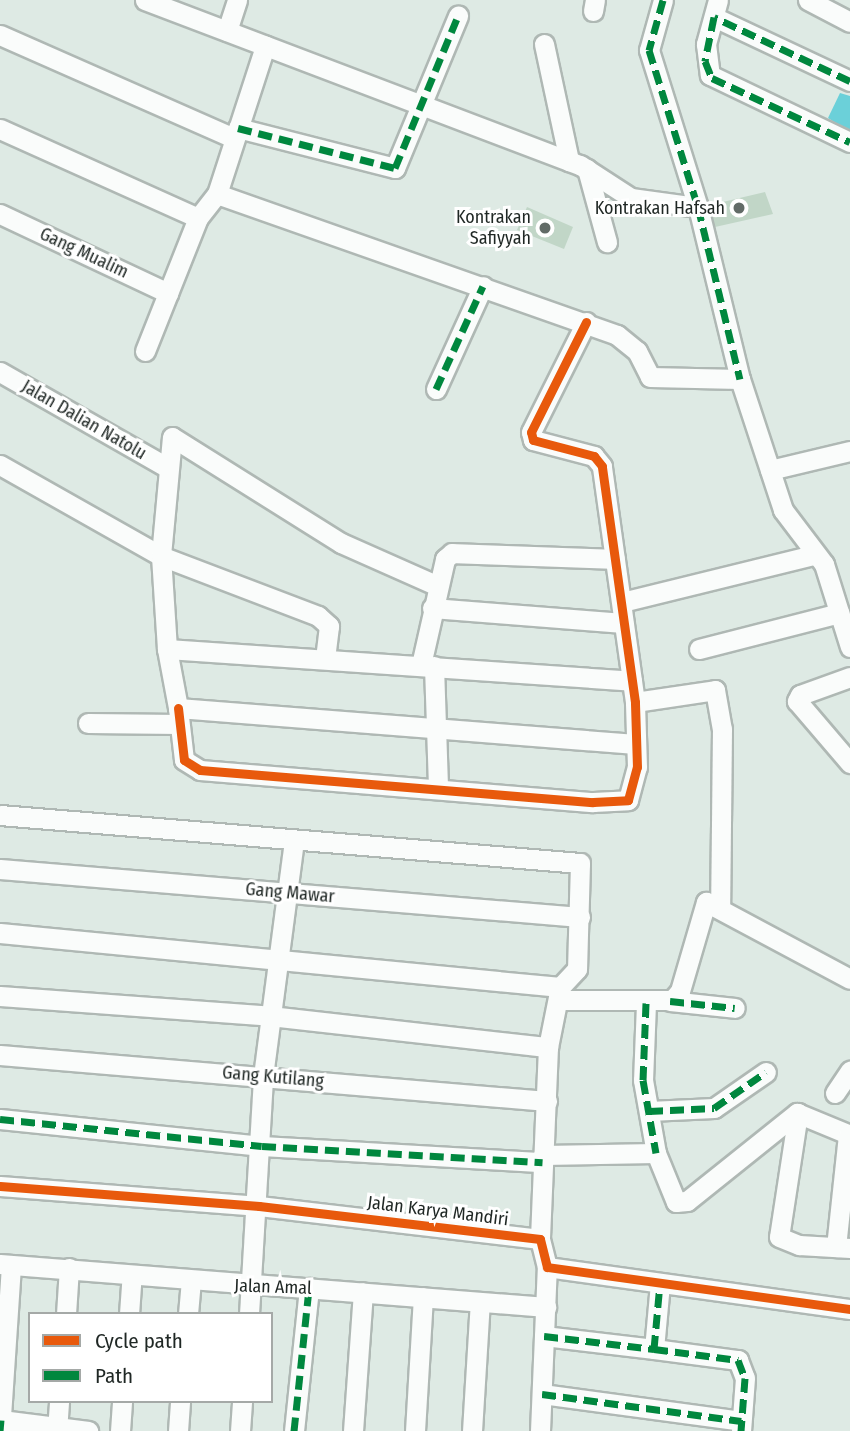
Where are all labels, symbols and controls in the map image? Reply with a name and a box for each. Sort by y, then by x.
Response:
place label: Kontrakan Hafsah [595,197,725,219]
marker: Kontrakan Hafsah [731,200,747,216]
place label: Kontrakan Safiyyah [456,207,531,249]
marker: Kontrakan Safiyyah [537,220,553,236]
street label: Gang Mualim [36,223,132,283]
street label: Jalan Dalian Natolu [18,376,150,464]
street label: Gang Mawar [244,878,336,908]
street label: Gang Kutilang [221,1062,325,1092]
street label: Jalan Karya Mandiri [366,1192,510,1230]
street label: Jalan Amal [234,1275,312,1299]
legend [28,1312,273,1403]
text: Cycle path [95,1328,183,1354]
text: Path [95,1363,133,1389]

